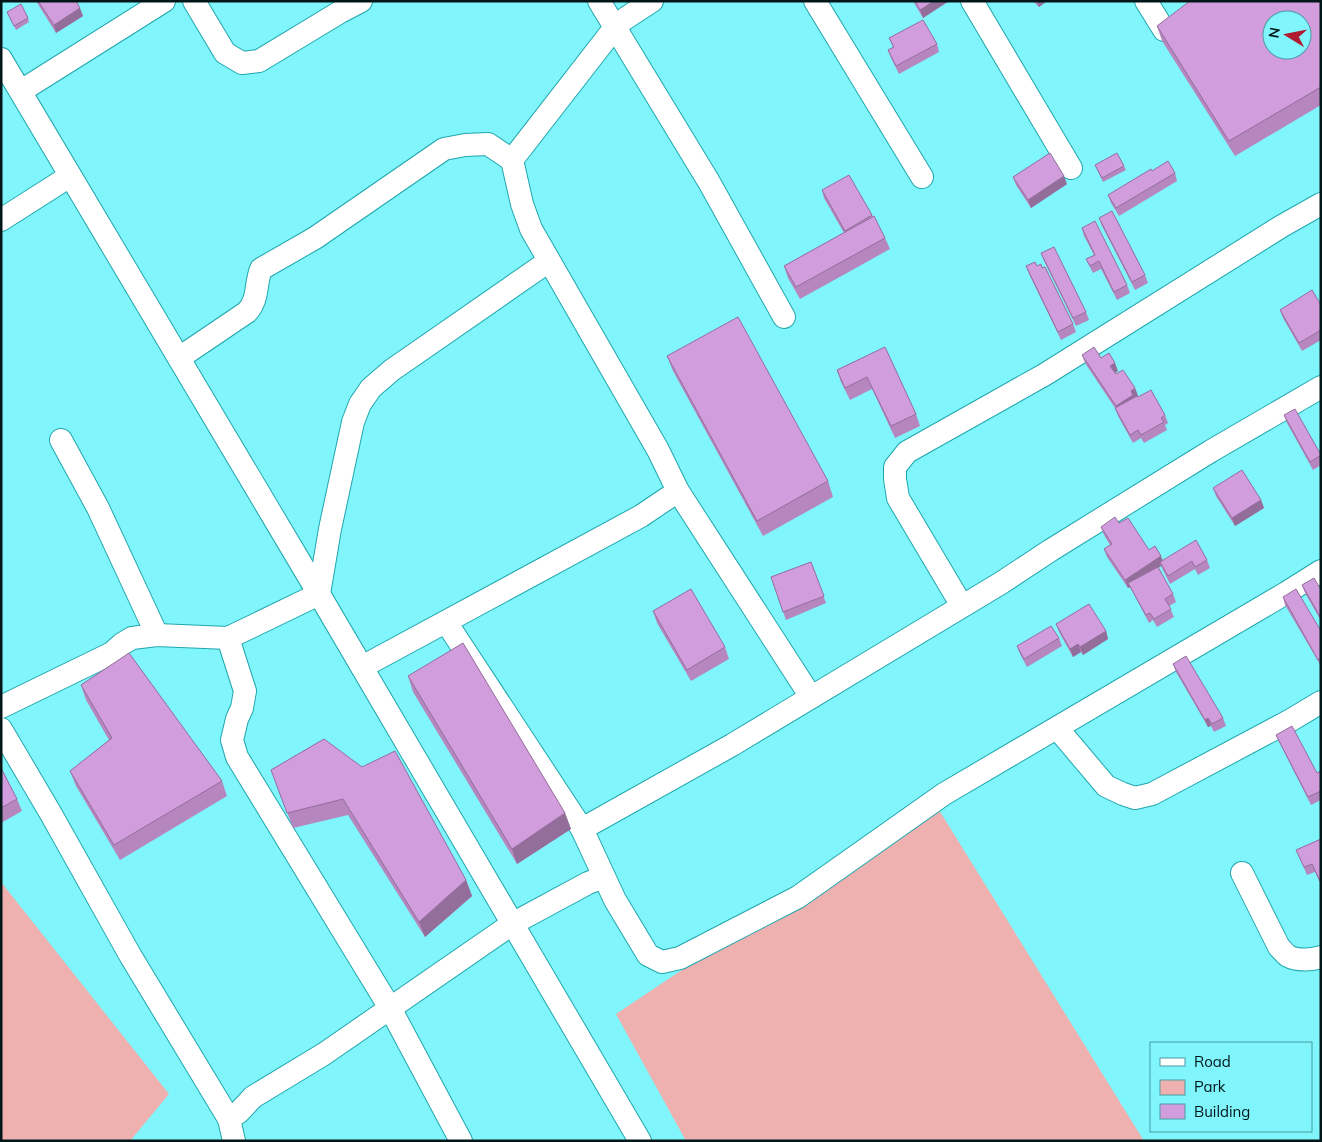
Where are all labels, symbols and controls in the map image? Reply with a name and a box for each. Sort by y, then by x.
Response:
north arrow [1262,10,1312,60]
text: N [1264,26,1284,40]
legend [1150,1042,1312,1132]
text: Road [1194,1052,1231,1071]
text: Park [1194,1077,1226,1096]
text: Building [1194,1102,1250,1121]

